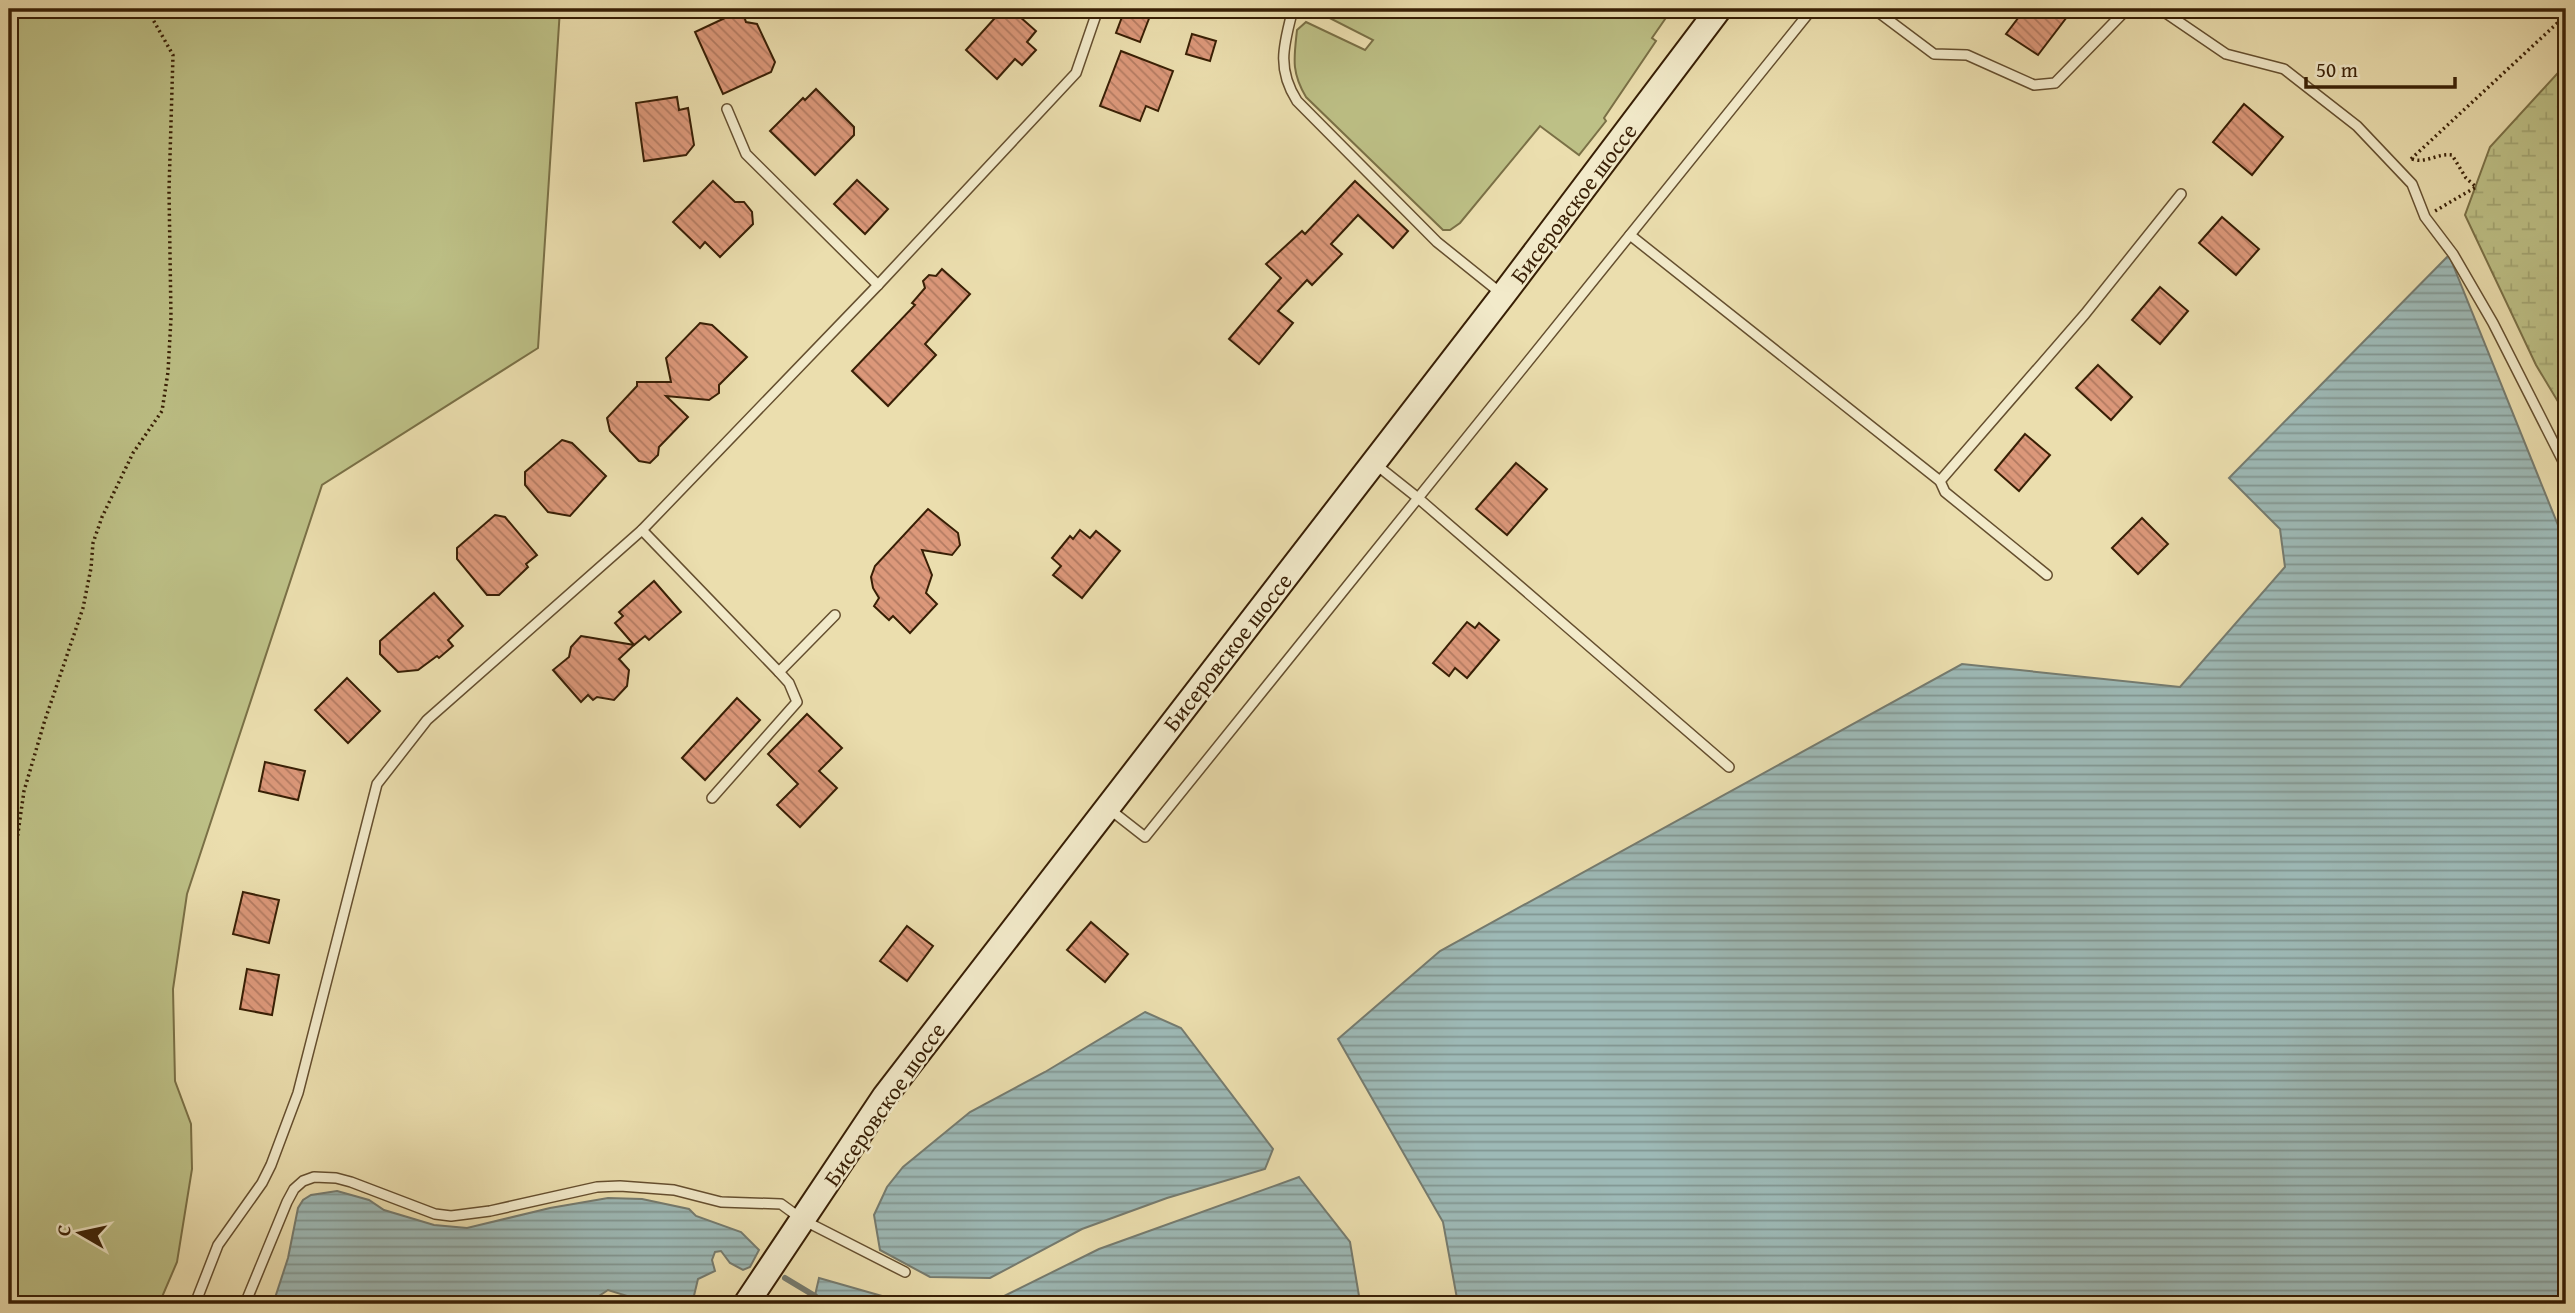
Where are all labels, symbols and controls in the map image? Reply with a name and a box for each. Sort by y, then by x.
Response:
scale bar [2306,46,2454,90]
text: 50 m [2316,54,2358,85]
street label: Бисеровское шоссе [1502,116,1644,290]
street label: Бисеровское шоссе [1155,566,1299,738]
street label: Бисеровское шоссе [815,1015,953,1193]
north arrow [46,1198,116,1268]
text: С [49,1223,78,1238]

